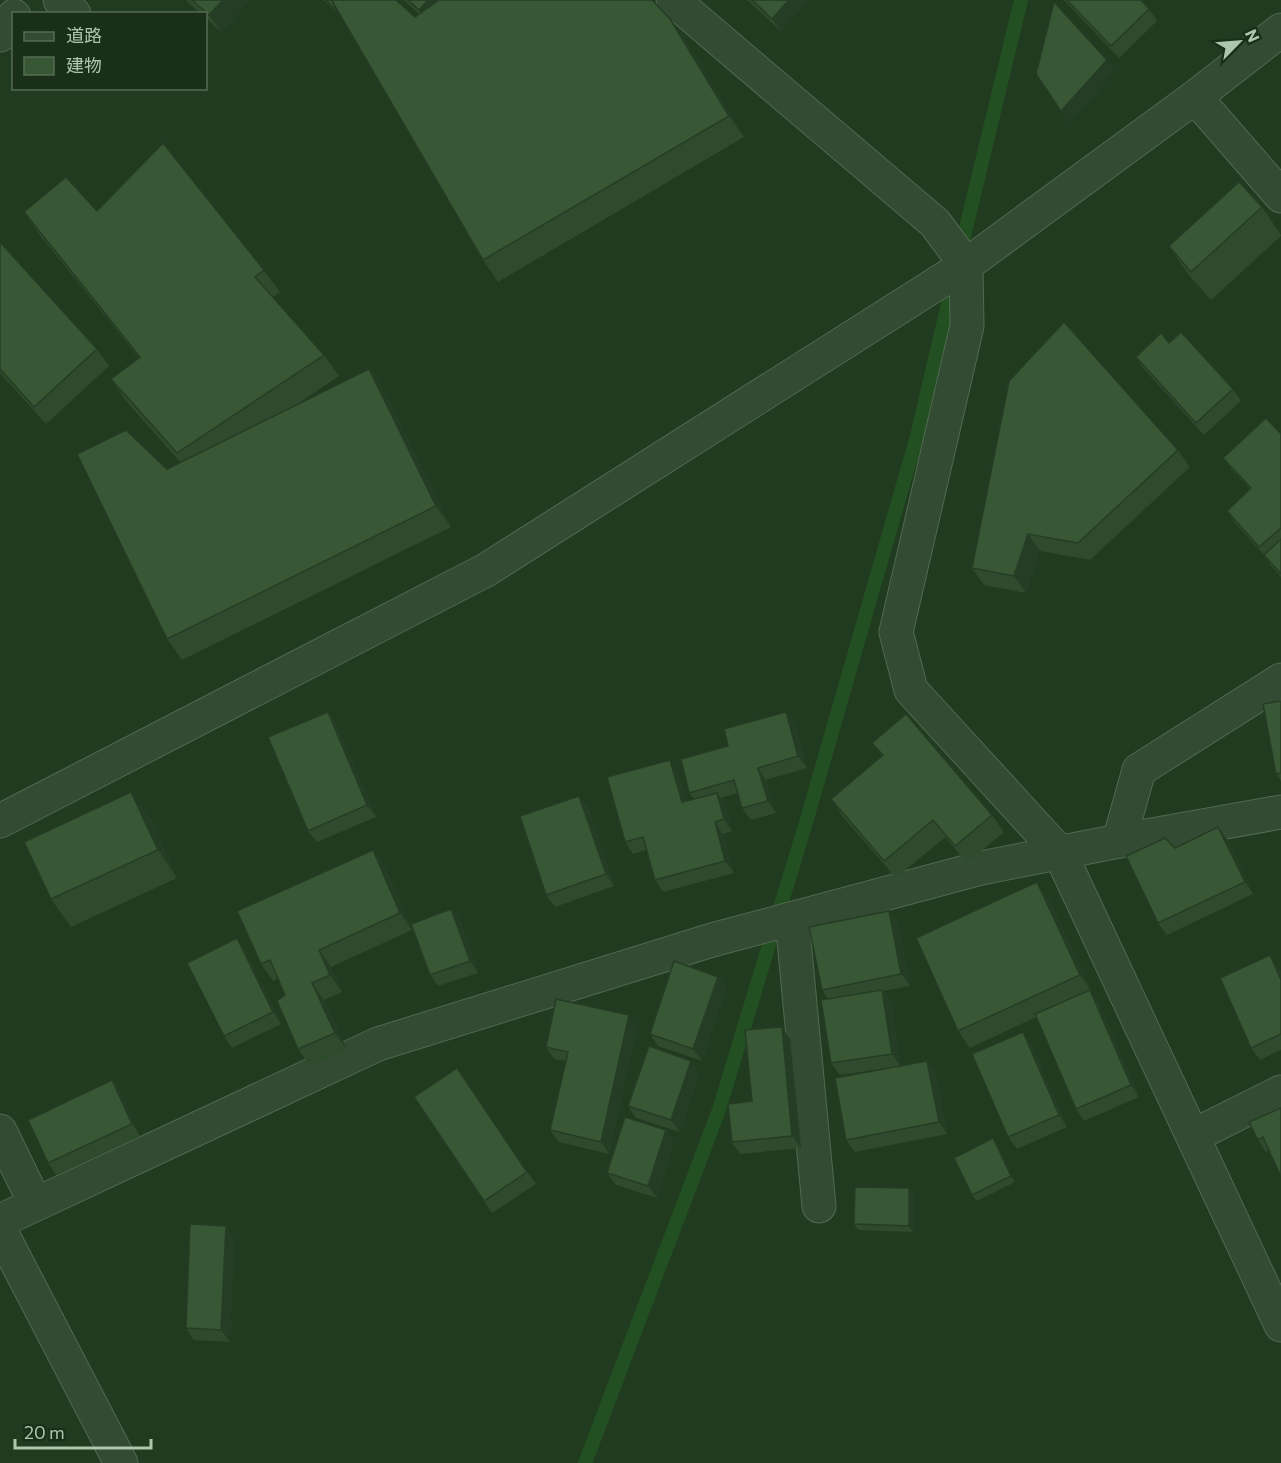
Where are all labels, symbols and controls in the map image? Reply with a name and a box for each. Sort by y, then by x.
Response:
legend [12,12,207,90]
north arrow [1209,12,1269,72]
text: 道路 [66,24,102,46]
text: N [1242,26,1264,45]
text: 建物 [66,54,102,76]
scale bar [15,1412,152,1450]
text: 20 m [24,1421,65,1443]

